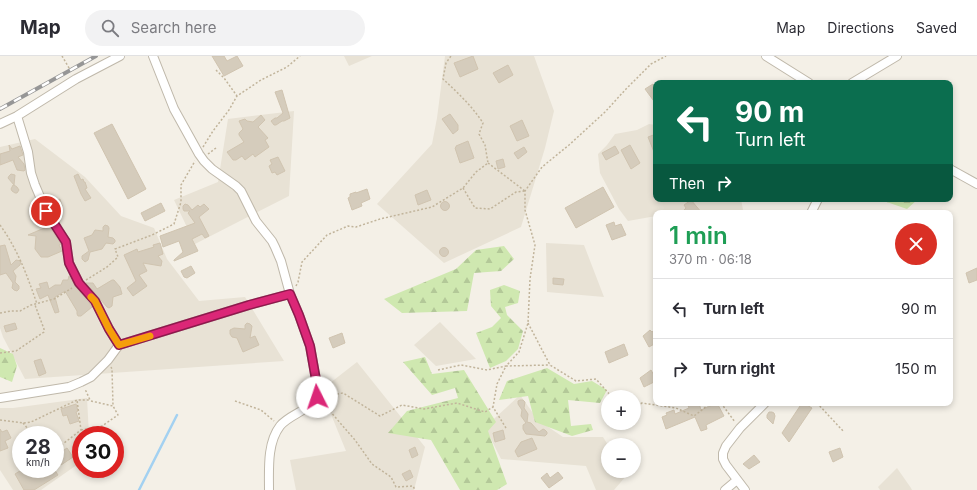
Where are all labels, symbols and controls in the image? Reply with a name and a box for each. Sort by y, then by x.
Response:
search box [85,10,365,46]
text: Map [20,16,61,39]
icon: search [99,17,121,39]
text: Search here [131,18,216,37]
text: Map [776,19,805,36]
text: Directions [827,19,894,36]
text: Saved [916,19,957,36]
text: 90 m [735,95,804,129]
icon: left [669,96,721,148]
text: Turn left [735,129,805,150]
icon: right [713,172,735,194]
text: Then [669,174,705,193]
pin [29,194,63,228]
icon: arrive [35,200,57,222]
text: 1 min [669,221,728,250]
button: close [895,223,937,265]
text: 370 m · 06:18 [669,251,752,267]
icon: left [669,298,691,320]
text: Turn left [703,299,764,318]
text: 90 m [901,299,937,318]
icon: right [669,358,691,380]
text: Turn right [703,359,775,378]
text: 150 m [895,359,937,378]
position arrow [296,376,338,418]
map controls [601,390,641,478]
button: + [601,390,641,430]
speed limit sign: 30 [72,426,124,478]
text: 28 [25,435,51,459]
button: − [601,438,641,478]
text: km/h [26,456,50,468]

